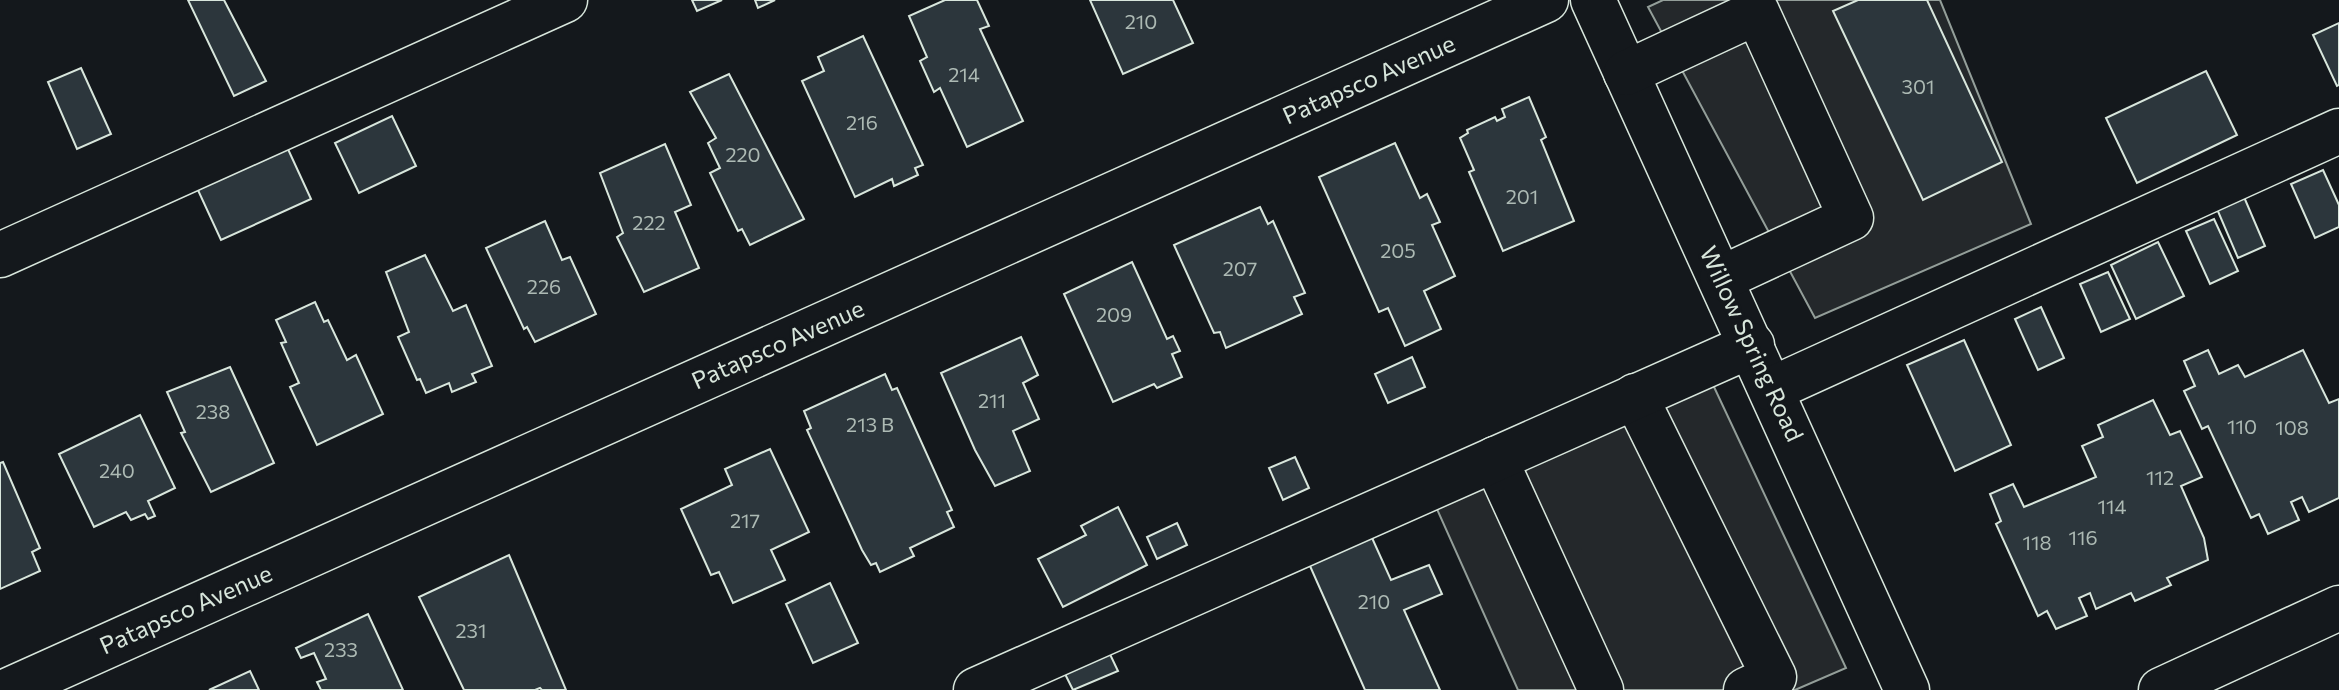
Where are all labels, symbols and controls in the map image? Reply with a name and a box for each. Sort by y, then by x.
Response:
house number: 210 [1125,9,1157,33]
street label: Patapsco Avenue [1278,28,1459,130]
house number: 214 [948,62,980,86]
house number: 301 [1901,74,1935,98]
house number: 216 [846,110,878,134]
house number: 220 [725,142,761,166]
house number: 201 [1506,184,1538,208]
house number: 222 [632,210,666,234]
house number: 205 [1380,238,1416,262]
street label: Willow Spring Road [1694,241,1810,446]
house number: 207 [1223,256,1257,280]
house number: 226 [527,274,561,298]
street label: Patapsco Avenue [687,293,868,395]
house number: 209 [1096,302,1132,326]
house number: 211 [978,388,1006,412]
house number: 238 [196,399,230,423]
house number: 213 B [846,412,894,436]
house number: 110 [2227,414,2257,438]
house number: 108 [2275,415,2309,439]
house number: 240 [99,458,135,482]
house number: 112 [2146,465,2174,489]
house number: 114 [2097,494,2127,518]
house number: 217 [730,508,760,532]
house number: 116 [2068,525,2098,549]
house number: 118 [2022,530,2052,554]
street label: Patapsco Avenue [95,558,276,660]
house number: 210 [1358,589,1390,613]
house number: 231 [455,618,487,642]
house number: 233 [324,637,358,661]

